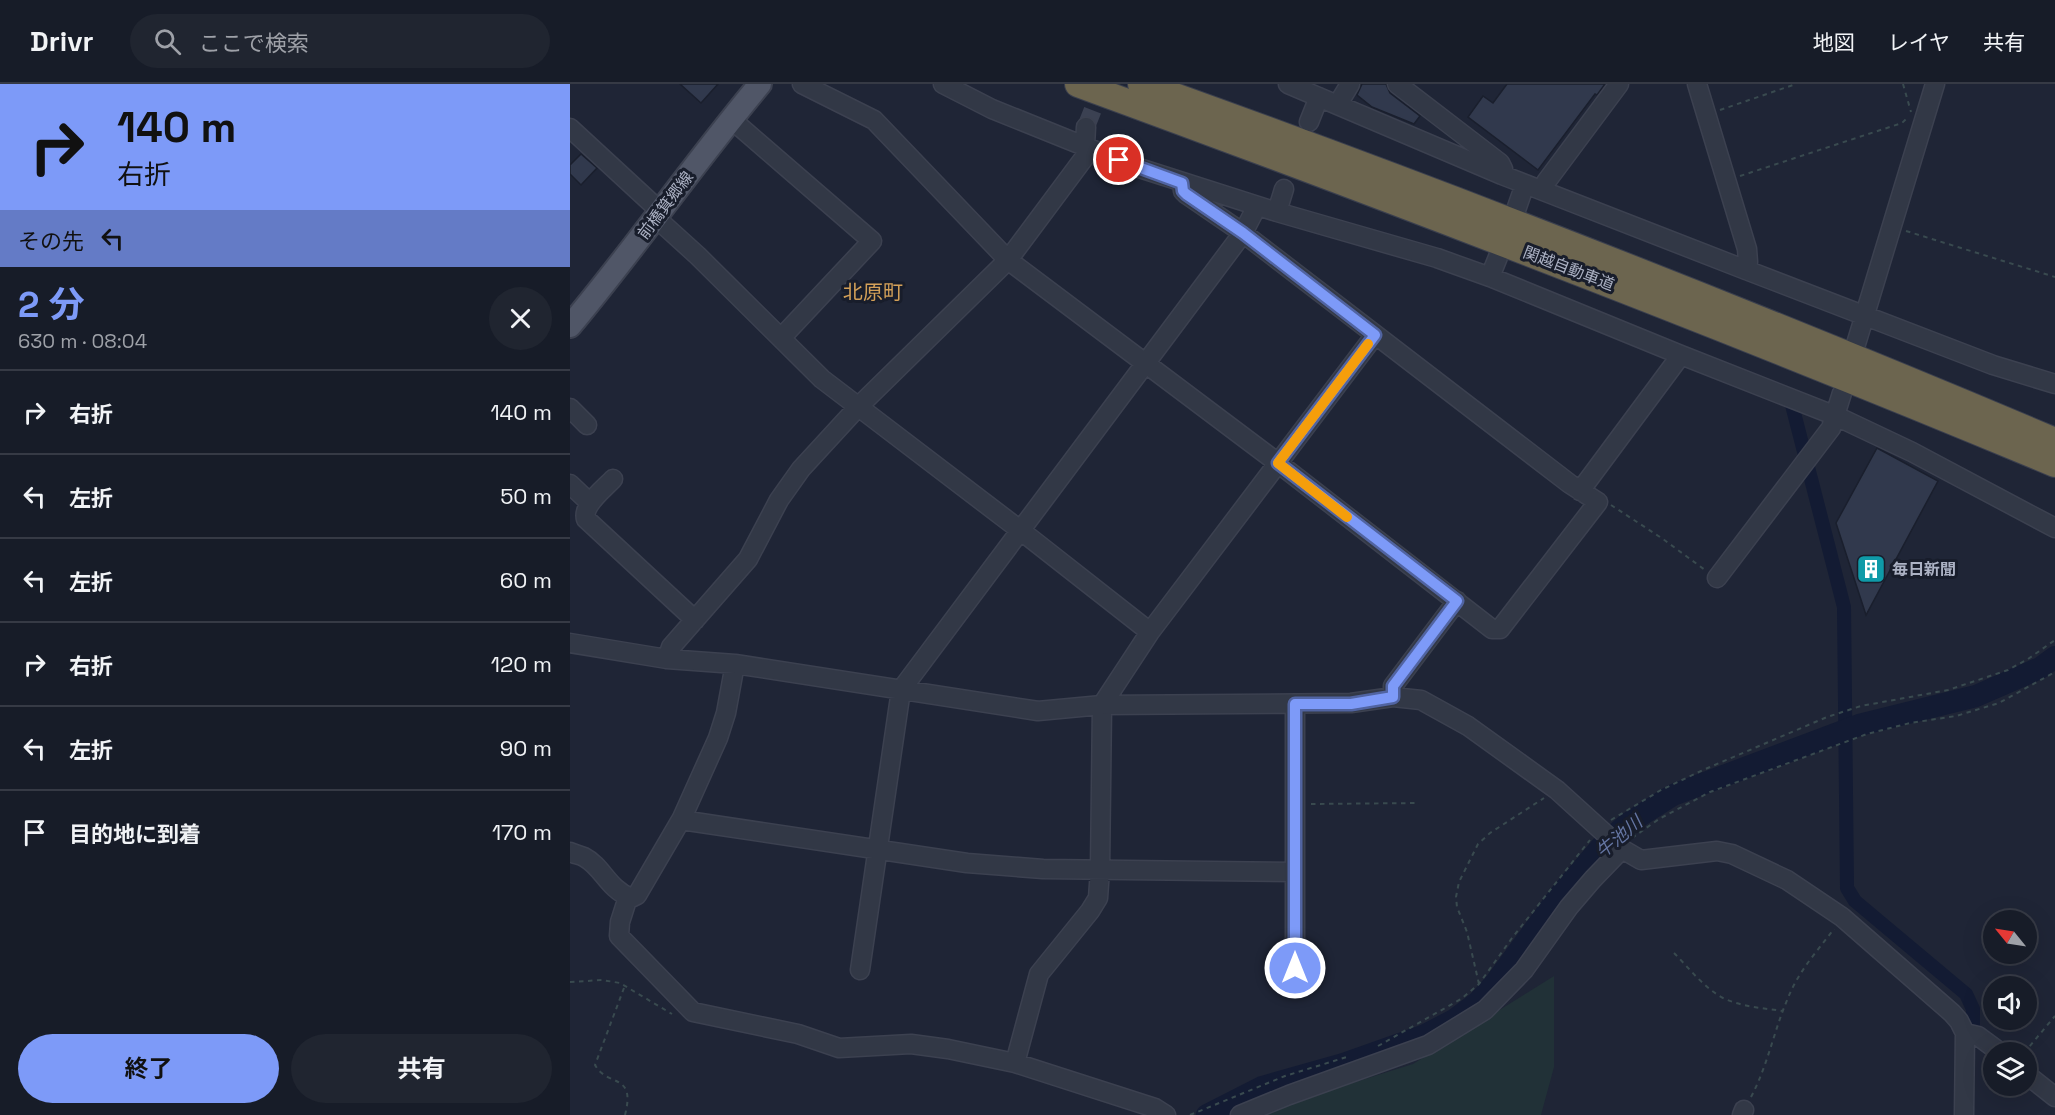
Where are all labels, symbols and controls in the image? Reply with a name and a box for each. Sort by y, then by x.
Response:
search box [130,14,550,68]
text: Drivr [30,23,94,59]
icon: search [151,25,184,58]
text: ここで検索 [199,29,309,57]
text: 地図 [1813,29,1855,56]
text: レイヤ [1888,29,1950,56]
text: 共有 [1983,29,2025,56]
text: 140 m [117,101,236,154]
icon: right [18,108,96,186]
pin [1093,134,1144,185]
icon: arrive [1102,143,1135,176]
text: 右折 [117,157,171,192]
street label: 前橋箕郷線 [633,167,698,244]
icon: left [96,222,129,255]
text: その先 [18,227,84,255]
street label: 関越自動車道 [1520,241,1617,295]
district label: 北原町 [843,279,903,305]
text: 2 分 [18,282,85,328]
button: close [489,287,552,350]
text: 630 m · 08:04 [18,328,147,354]
icon: right [18,396,51,429]
text: 140 m [490,398,552,426]
text: 右折 [69,400,113,428]
icon: left [18,480,51,513]
text: 50 m [500,482,552,510]
text: 左折 [69,484,113,512]
building icon: 毎日新聞 [1855,553,1887,585]
place label: 毎日新聞 [1892,559,1956,580]
icon: left [18,564,51,597]
text: 60 m [500,566,552,594]
text: 左折 [69,568,113,596]
icon: right [18,648,51,681]
text: 120 m [491,650,552,678]
text: 右折 [69,652,113,680]
icon: left [18,732,51,765]
text: 90 m [500,734,552,762]
text: 左折 [69,736,113,764]
water label: 牛池川 [1591,809,1648,863]
icon: arrive [18,816,51,849]
text: 170 m [492,818,552,846]
text: 目的地に到着 [69,820,201,848]
north arrow [1983,910,2037,964]
map controls [1983,910,2037,1096]
position arrow [1263,936,1327,1000]
button: sound [1983,976,2037,1030]
button: 終了 [18,1034,279,1103]
button: 共有 [291,1034,552,1103]
button: layers [1983,1042,2037,1096]

